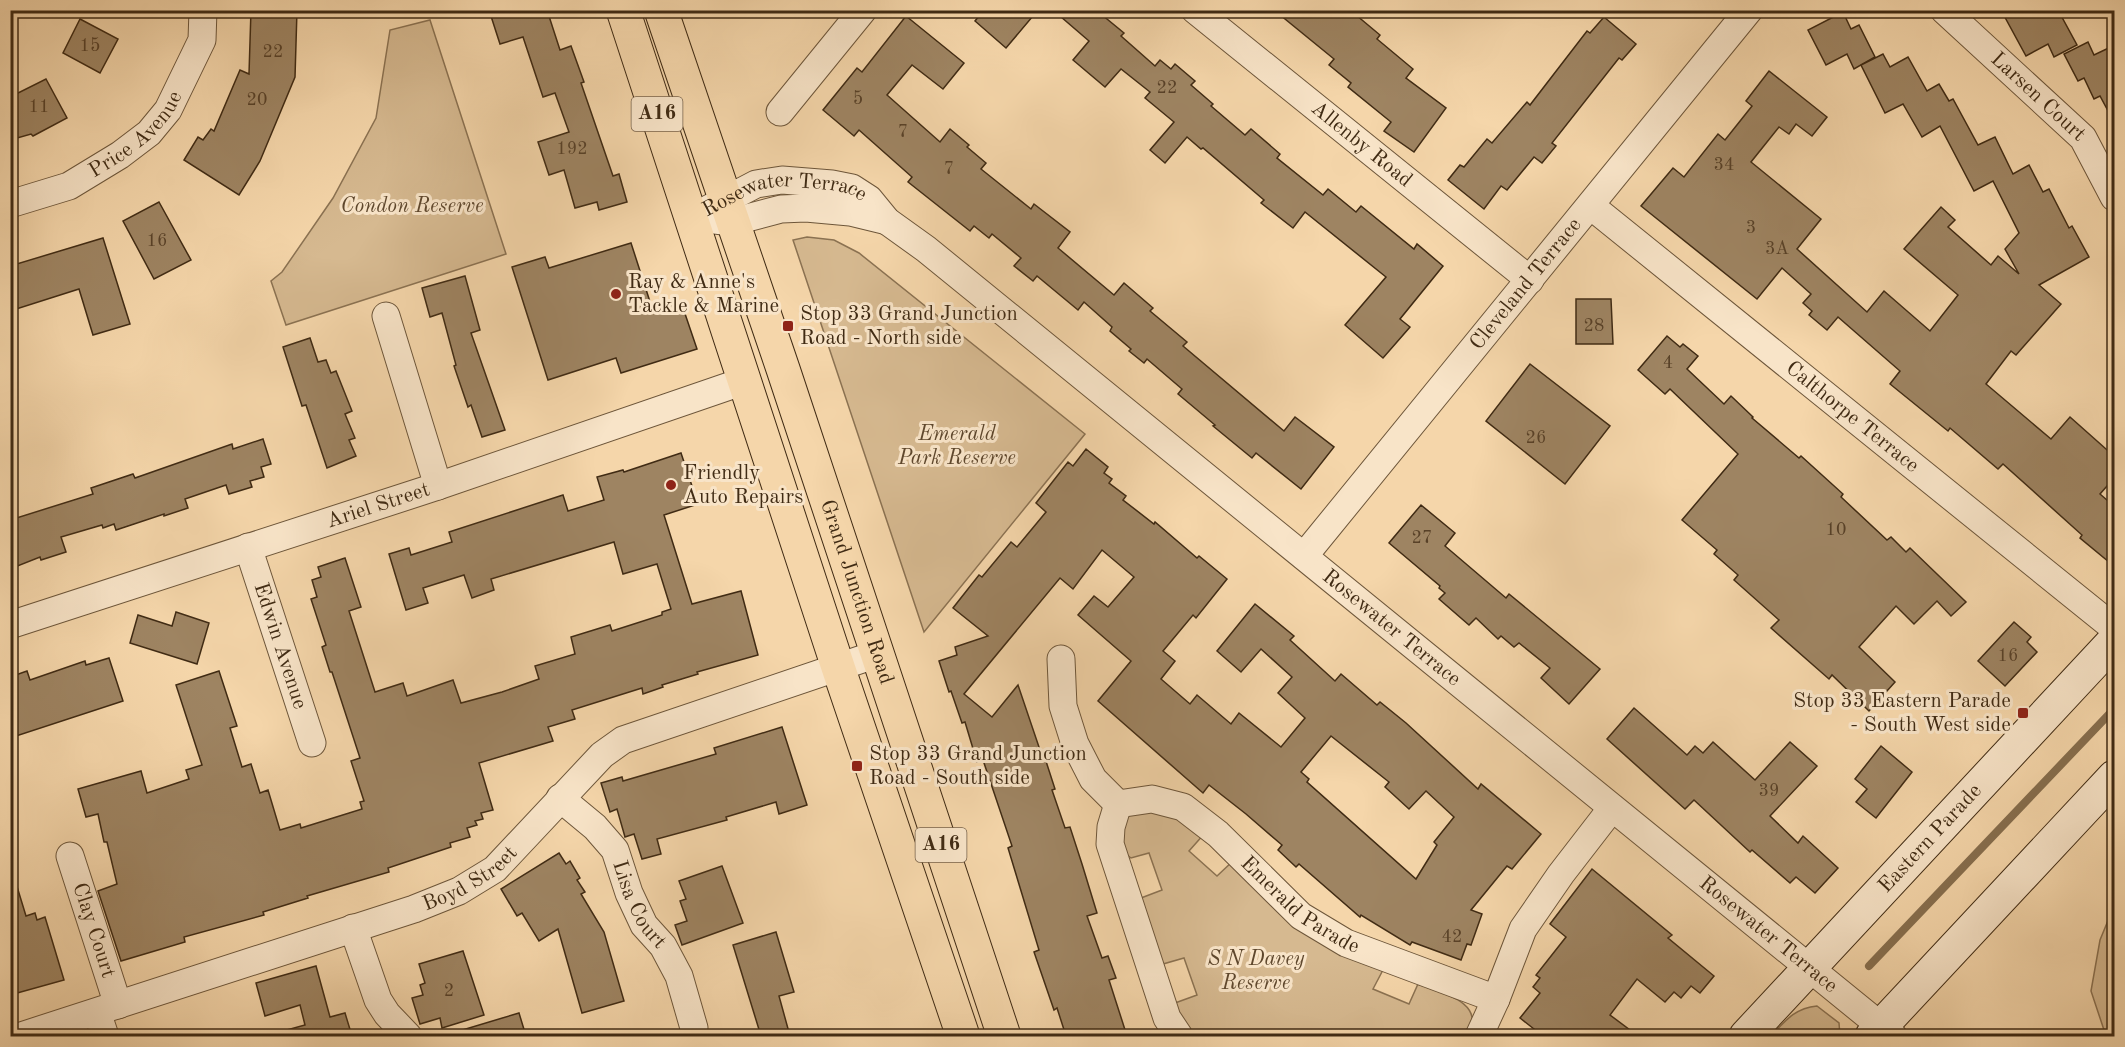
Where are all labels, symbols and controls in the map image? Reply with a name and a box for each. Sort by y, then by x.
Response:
house number: 15 [80,37,100,55]
house number: 22 [263,43,283,61]
street label: Larsen Court [1987,48,2090,145]
house number: 22 [1157,79,1177,97]
street label: Price Avenue [85,88,186,182]
house number: 5 [853,90,863,108]
house number: 20 [247,91,267,109]
road number: A16 [632,97,682,131]
house number: 11 [29,98,49,116]
street label: Allenby Road [1307,98,1416,191]
house number: 7 [898,123,908,141]
house number: 192 [556,140,588,158]
house number: 34 [1714,156,1734,174]
house number: 7 [944,160,954,178]
street label: Rosewater Terrace [699,169,871,221]
park label: Condon Reserve [340,196,484,217]
street label: Cleveland Terrace [1466,214,1585,354]
house number: 3 [1746,219,1756,237]
house number: 16 [147,232,167,250]
house number: 3A [1765,240,1789,258]
place label: Ray & Anne's Tackle & Marine [628,272,779,317]
marker: Ray & Anne's Tackle & Marine [609,287,623,301]
place label: Stop 33 Grand Junction Road - North side [800,304,1018,349]
house number: 28 [1584,317,1604,335]
marker: Stop 33 Grand Junction Road - North side [781,319,795,333]
house number: 4 [1663,354,1673,372]
street label: Calthorpe Terrace [1782,357,1923,477]
park label: Emerald Park Reserve [897,424,1016,469]
house number: 26 [1526,429,1546,447]
place label: Friendly Auto Repairs [683,463,803,508]
marker: Friendly Auto Repairs [664,478,678,492]
street label: Ariel Street [324,479,432,532]
street label: Grand Junction Road [817,497,897,687]
house number: 10 [1826,521,1846,539]
house number: 27 [1412,529,1432,547]
street label: Rosewater Terrace [1318,566,1465,690]
street label: Edwin Avenue [250,580,311,712]
house number: 16 [1998,647,2018,665]
place label: Stop 33 Eastern Parade - South West side [1793,691,2011,736]
marker: Stop 33 Eastern Parade - South West side [2016,706,2030,720]
place label: Stop 33 Grand Junction Road - South side [869,744,1087,789]
marker: Stop 33 Grand Junction Road - South side [850,759,864,773]
street label: Eastern Parade [1875,780,1986,897]
house number: 39 [1759,782,1779,800]
road number: A16 [916,828,966,862]
street label: Boyd Street [420,842,521,915]
street label: Emerald Parade [1237,852,1362,957]
street label: Lisa Court [609,858,671,953]
street label: Rosewater Terrace [1695,872,1842,997]
street label: Clay Court [69,880,119,980]
house number: 42 [1442,928,1462,946]
park label: S N Davey Reserve [1207,949,1305,994]
house number: 2 [444,982,454,1000]

